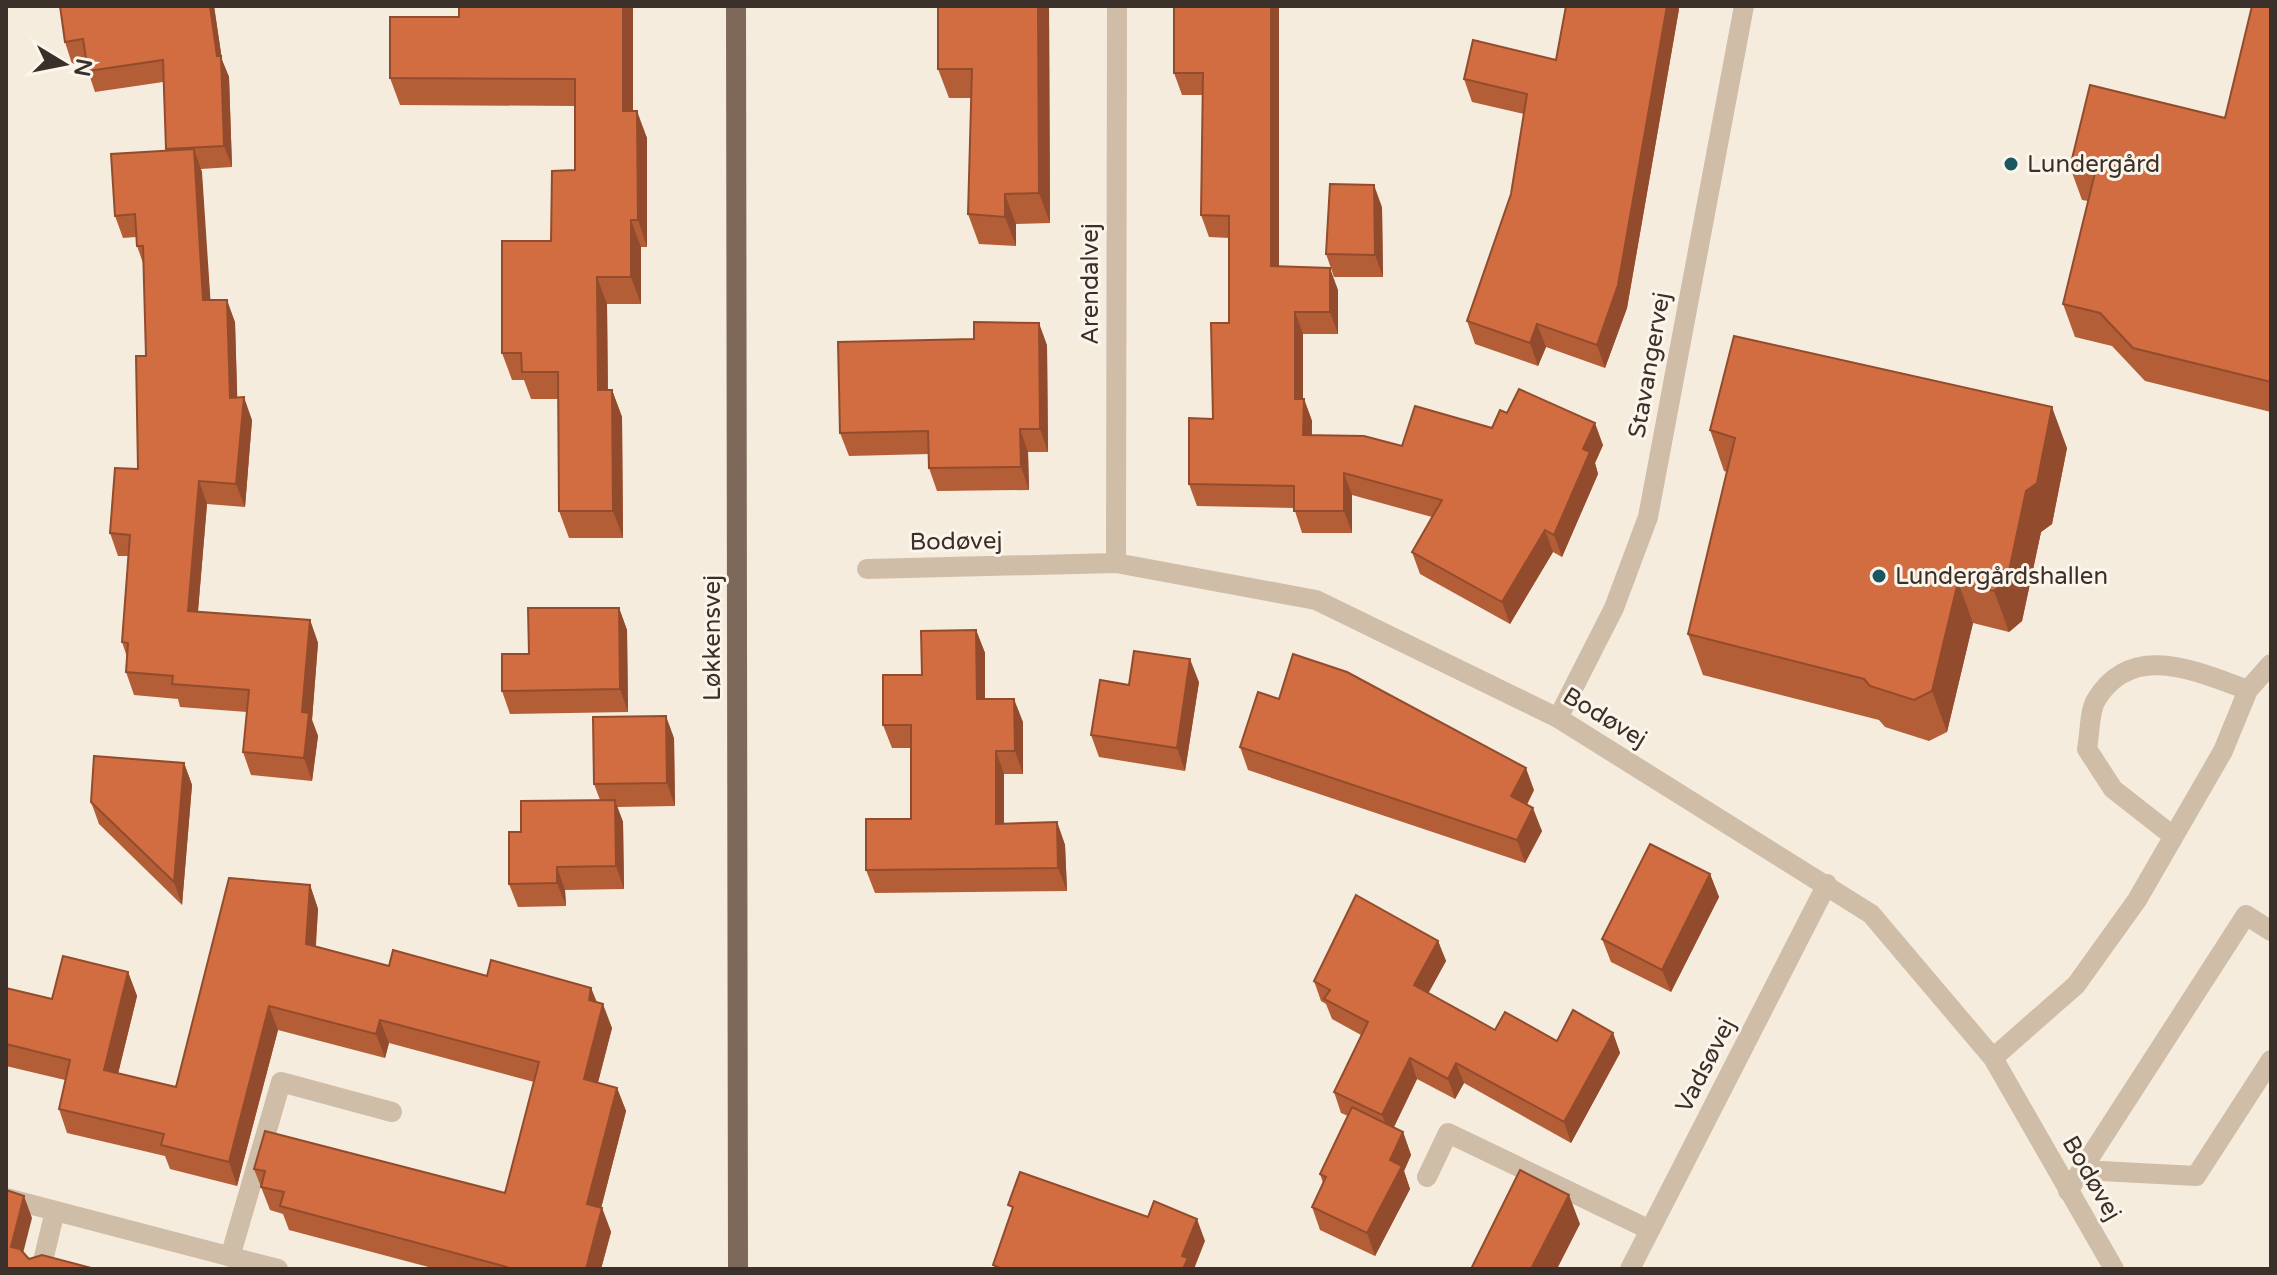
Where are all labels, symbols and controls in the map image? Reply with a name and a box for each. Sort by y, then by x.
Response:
north arrow [24,24,104,104]
text: N [68,56,97,78]
place label: Lundergård [2027,150,2160,179]
marker: Lundergård [2002,155,2020,173]
street label: Arendalvej [1076,223,1105,345]
street label: Stavangervej [1622,290,1677,440]
street label: Bodøvej [909,526,1003,557]
place label: Lundergårdshallen [1895,562,2108,591]
marker: Lundergårdshallen [1870,567,1888,585]
street label: Løkkensvej [698,575,727,701]
street label: Bodøvej [1557,681,1652,754]
street label: Vadsøvej [1669,1013,1742,1117]
street label: Bodøvej [2056,1131,2127,1226]

